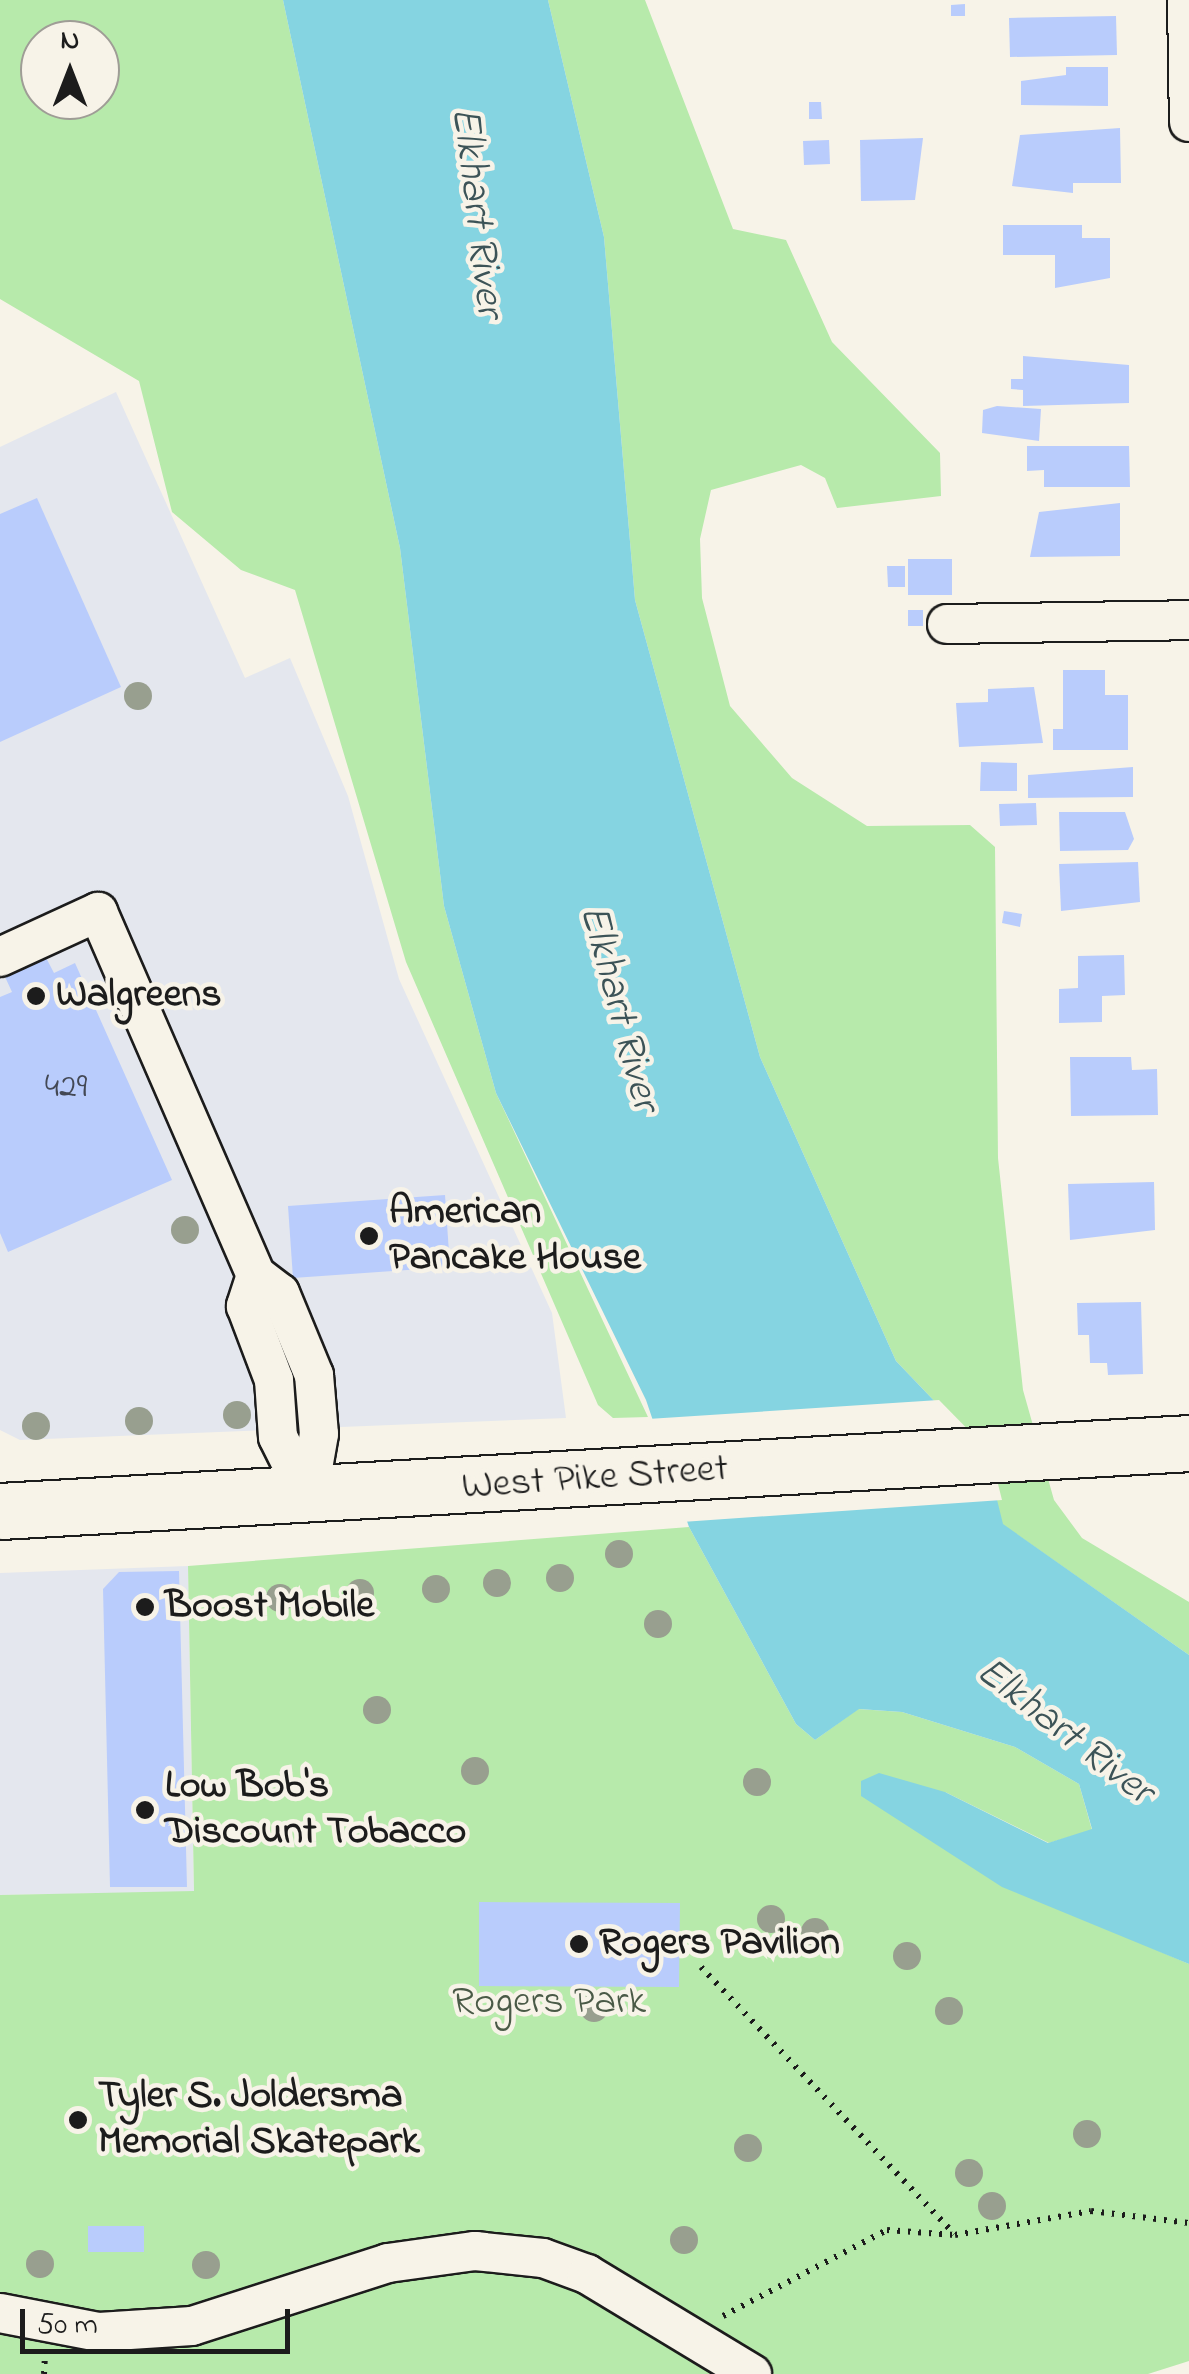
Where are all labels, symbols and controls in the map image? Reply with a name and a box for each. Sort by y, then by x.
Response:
north arrow [20,20,120,120]
text: N [61,21,79,62]
water label: Elkhart River [438,104,514,320]
water label: Elkhart River [566,899,670,1117]
place label: Walgreens [56,972,222,1020]
marker: Walgreens [25,985,47,1007]
house number: 429 [45,1067,87,1109]
place label: American Pancake House [389,1189,641,1283]
marker: American Pancake House [358,1225,380,1247]
street label: West Pike Street [460,1446,730,1512]
place label: Boost Mobile [165,1583,374,1631]
marker: Boost Mobile [134,1596,156,1618]
water label: Elkhart River [965,1647,1163,1817]
place label: Low Bob's Discount Tobacco [165,1763,466,1857]
marker: Low Bob's Discount Tobacco [134,1799,156,1821]
place label: Rogers Pavilion [599,1920,840,1968]
marker: Rogers Pavilion [568,1933,590,1955]
park label: Rogers Park [452,1979,646,2027]
place label: Tyler S. Joldersma Memorial Skatepark [98,2073,419,2167]
marker: Tyler S. Joldersma Memorial Skatepark [67,2109,89,2131]
scale bar [25,2289,295,2351]
text: 50 m [37,2304,98,2348]

